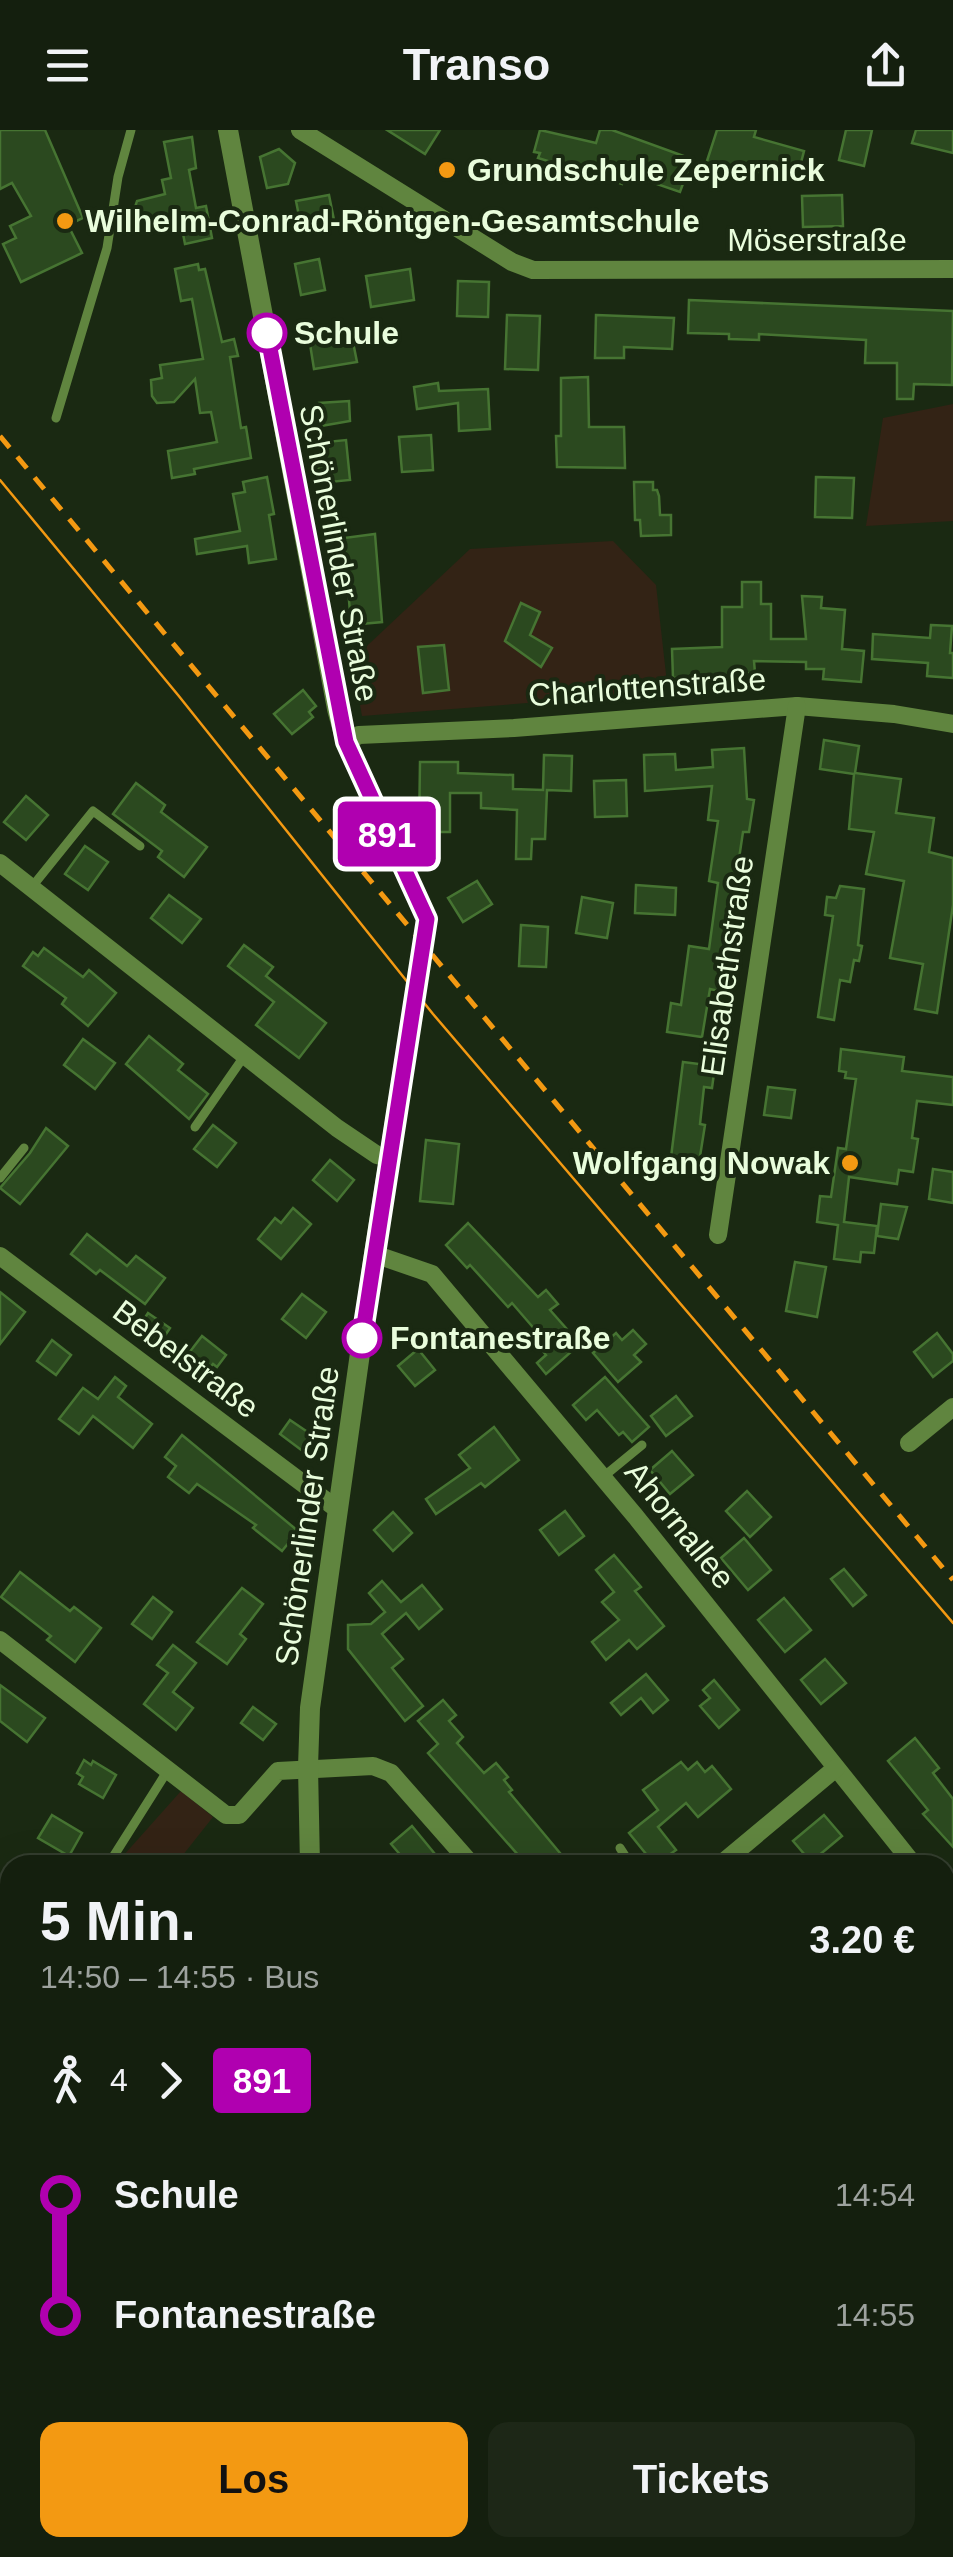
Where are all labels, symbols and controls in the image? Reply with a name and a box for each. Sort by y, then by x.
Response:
icon: menu [40,38,95,93]
icon: share [858,38,913,93]
text: Transo [403,39,550,90]
place label: Grundschule Zepernick [467,152,825,188]
marker: Grundschule Zepernick [436,159,458,181]
place label: Wilhelm-Conrad-Röntgen-Gesamtschule [85,203,700,239]
marker: Wilhelm-Conrad-Röntgen-Gesamtschule [54,210,76,232]
street label: Möserstraße [727,222,907,258]
marker: Schule [248,314,286,352]
place label: Schule [294,315,399,351]
street label: Schönerlinder Straße [292,401,386,705]
street label: Charlottenstraße [527,661,767,713]
line badge: 891 [330,802,444,866]
text: 891 [358,815,416,854]
street label: Elisabethstraße [694,853,760,1079]
place label: Wolfgang Nowak [573,1145,830,1181]
marker: Wolfgang Nowak [839,1152,861,1174]
street label: Bebelstraße [106,1293,266,1425]
marker: Fontanestraße [343,1319,381,1357]
place label: Fontanestraße [390,1320,610,1356]
street label: Schönerlinder Straße [268,1364,346,1668]
street label: Ahornallee [618,1454,742,1596]
text: 5 Min. [40,1890,196,1952]
text: 3.20 € [809,1919,915,1961]
text: 14:50 – 14:55 · Bus [40,1959,319,1995]
icon: walk [40,2053,95,2108]
icon: forward [143,2053,198,2108]
text: 891 [233,2061,291,2100]
text: 4 [110,2062,128,2098]
text: Schule [114,2174,239,2216]
text: 14:54 [835,2177,915,2213]
text: Fontanestraße [114,2294,376,2336]
text: 14:55 [835,2297,915,2333]
button: Los [40,2422,468,2537]
button: Tickets [488,2422,915,2537]

